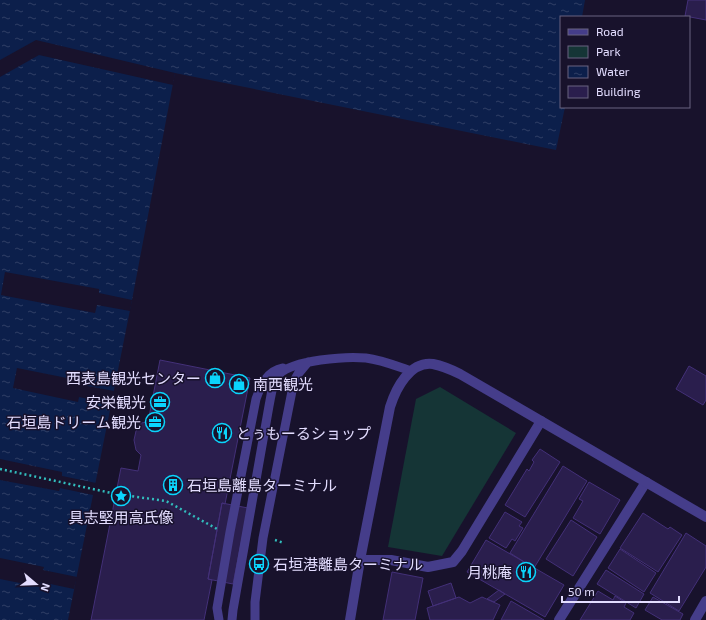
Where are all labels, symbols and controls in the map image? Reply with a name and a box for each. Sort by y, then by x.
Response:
legend [560,16,690,108]
text: Road [596,24,624,38]
text: Park [596,44,621,58]
text: Water [596,64,630,78]
text: Building [596,84,641,98]
shop icon: 西表島観光センター [204,367,226,389]
place label: 西表島観光センター [66,369,201,387]
shop icon: 南西観光 [228,373,250,395]
place label: 南西観光 [253,375,313,393]
office icon: 安栄観光 [149,391,171,413]
place label: 安栄観光 [86,393,146,411]
office icon: 石垣島ドリーム観光 [144,411,166,433]
place label: 石垣島ドリーム観光 [6,413,141,431]
restaurant icon: とぅもーるショップ [211,422,233,444]
place label: とぅもーるショップ [236,424,371,442]
building icon: 石垣島離島ターミナル [162,474,184,496]
place label: 石垣島離島ターミナル [187,476,337,494]
place icon: 具志堅用高氏像 [110,485,132,507]
place label: 具志堅用高氏像 [68,508,174,526]
bus stop icon: 石垣港離島ターミナル [248,553,270,575]
place label: 石垣港離島ターミナル [273,555,423,573]
restaurant icon: 月桃庵 [515,561,537,583]
place label: 月桃庵 [467,563,512,581]
north arrow [16,564,56,604]
scale bar [562,578,679,604]
text: N [38,582,53,593]
text: 50 m [568,584,595,598]

